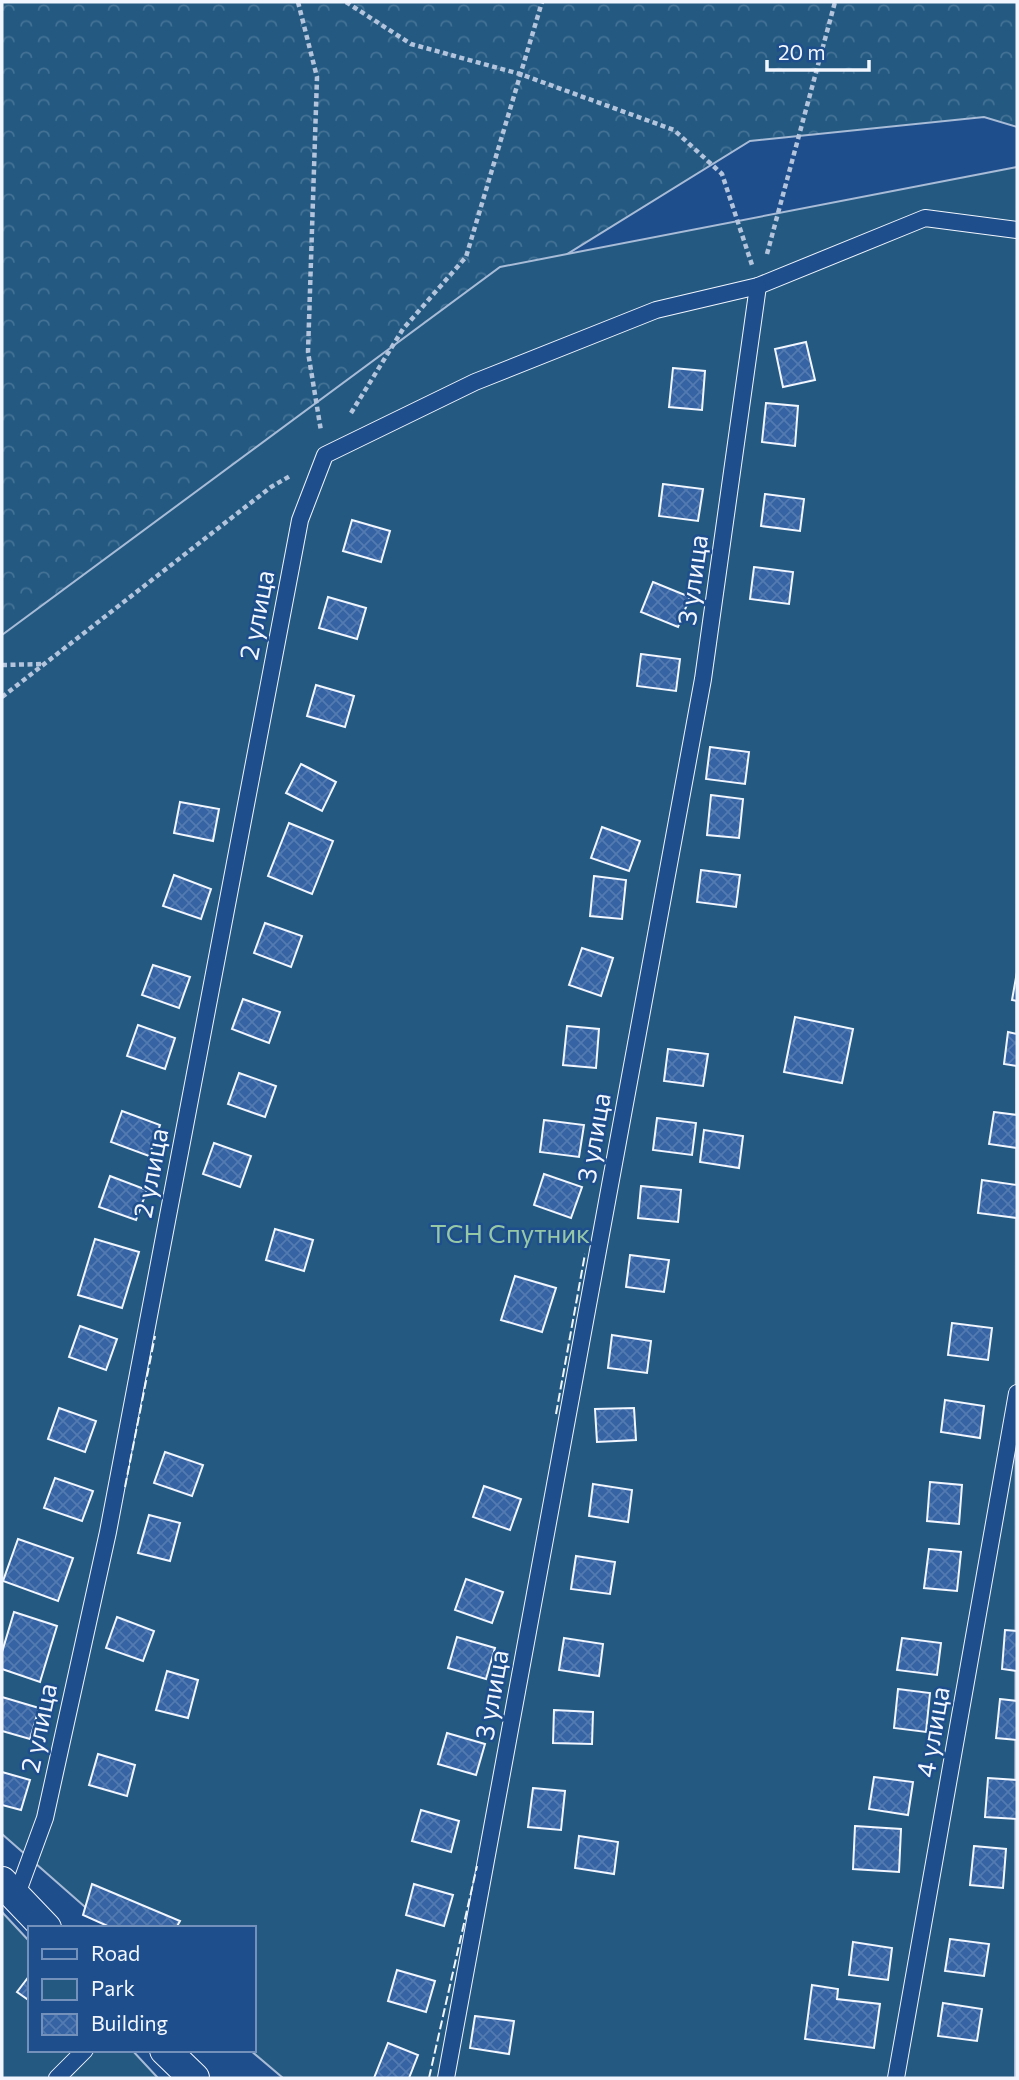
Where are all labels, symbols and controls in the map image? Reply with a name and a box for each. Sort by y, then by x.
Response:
scale bar [767,28,869,72]
text: 20 m [778,39,826,64]
street label: 3 улица [670,533,713,627]
street label: 2 улица [232,567,279,662]
street label: 3 улица [569,1090,616,1185]
street label: 2 улица [126,1125,173,1220]
park label: ТСН Спутник [430,1217,590,1248]
street label: 3 улица [467,1647,514,1742]
street label: 2 улица [13,1680,62,1775]
street label: 4 улица [908,1684,955,1780]
legend [28,1926,256,2052]
text: Road [91,1940,140,1965]
text: Park [91,1975,135,2000]
text: Building [91,2010,168,2035]

